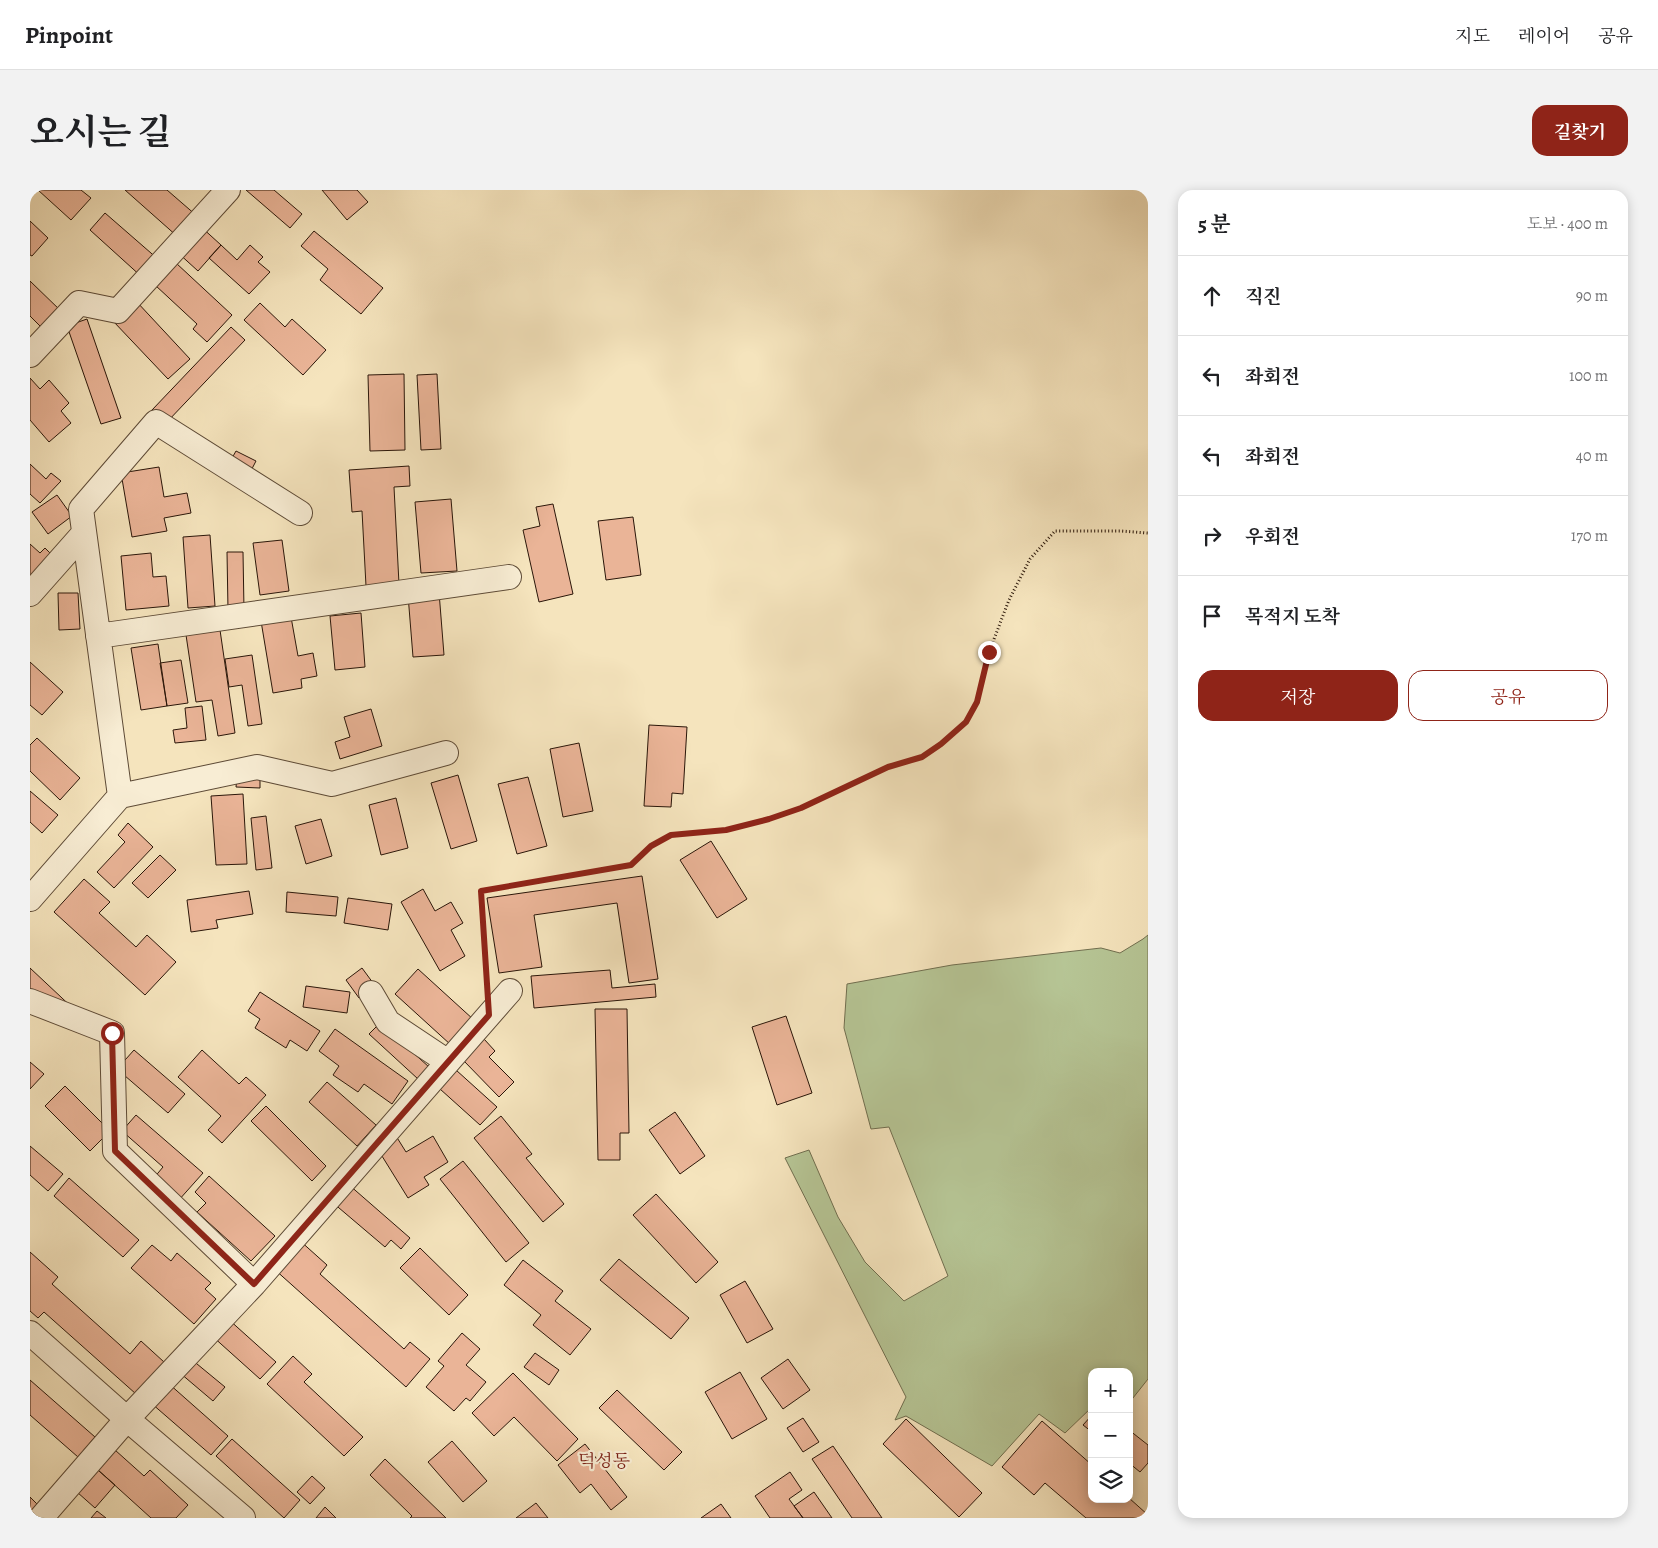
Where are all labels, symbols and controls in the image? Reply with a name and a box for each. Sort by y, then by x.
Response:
text: Pinpoint [25,19,113,51]
text: 지도 [1455,24,1490,48]
text: 레이어 [1518,24,1570,48]
text: 공유 [1598,24,1633,48]
button: 길찾기 [1532,105,1628,156]
text: 오시는 길 [30,108,171,156]
text: 5 분 [1198,210,1231,238]
text: 도보 · 400 m [1527,213,1608,235]
icon: ahead [1198,282,1226,310]
text: 직진 [1245,284,1282,310]
text: 90 m [1576,285,1608,307]
icon: left [1198,362,1226,390]
text: 좌회전 [1245,364,1300,390]
text: 100 m [1569,365,1608,387]
icon: left [1198,442,1226,470]
text: 좌회전 [1245,444,1300,470]
text: 40 m [1576,445,1608,467]
icon: right [1198,522,1226,550]
text: 우회전 [1245,524,1300,550]
text: 170 m [1571,525,1608,547]
icon: arrive [1198,602,1226,630]
text: 목적지 도착 [1245,604,1340,630]
route end [978,641,1001,664]
button: 저장 [1198,670,1398,721]
button: 공유 [1408,670,1608,721]
route start [101,1022,124,1045]
map controls [1088,1368,1133,1503]
button: + [1088,1368,1133,1413]
button: − [1088,1413,1133,1458]
district label: 덕성동 [578,1449,630,1473]
button: layers [1088,1458,1133,1503]

